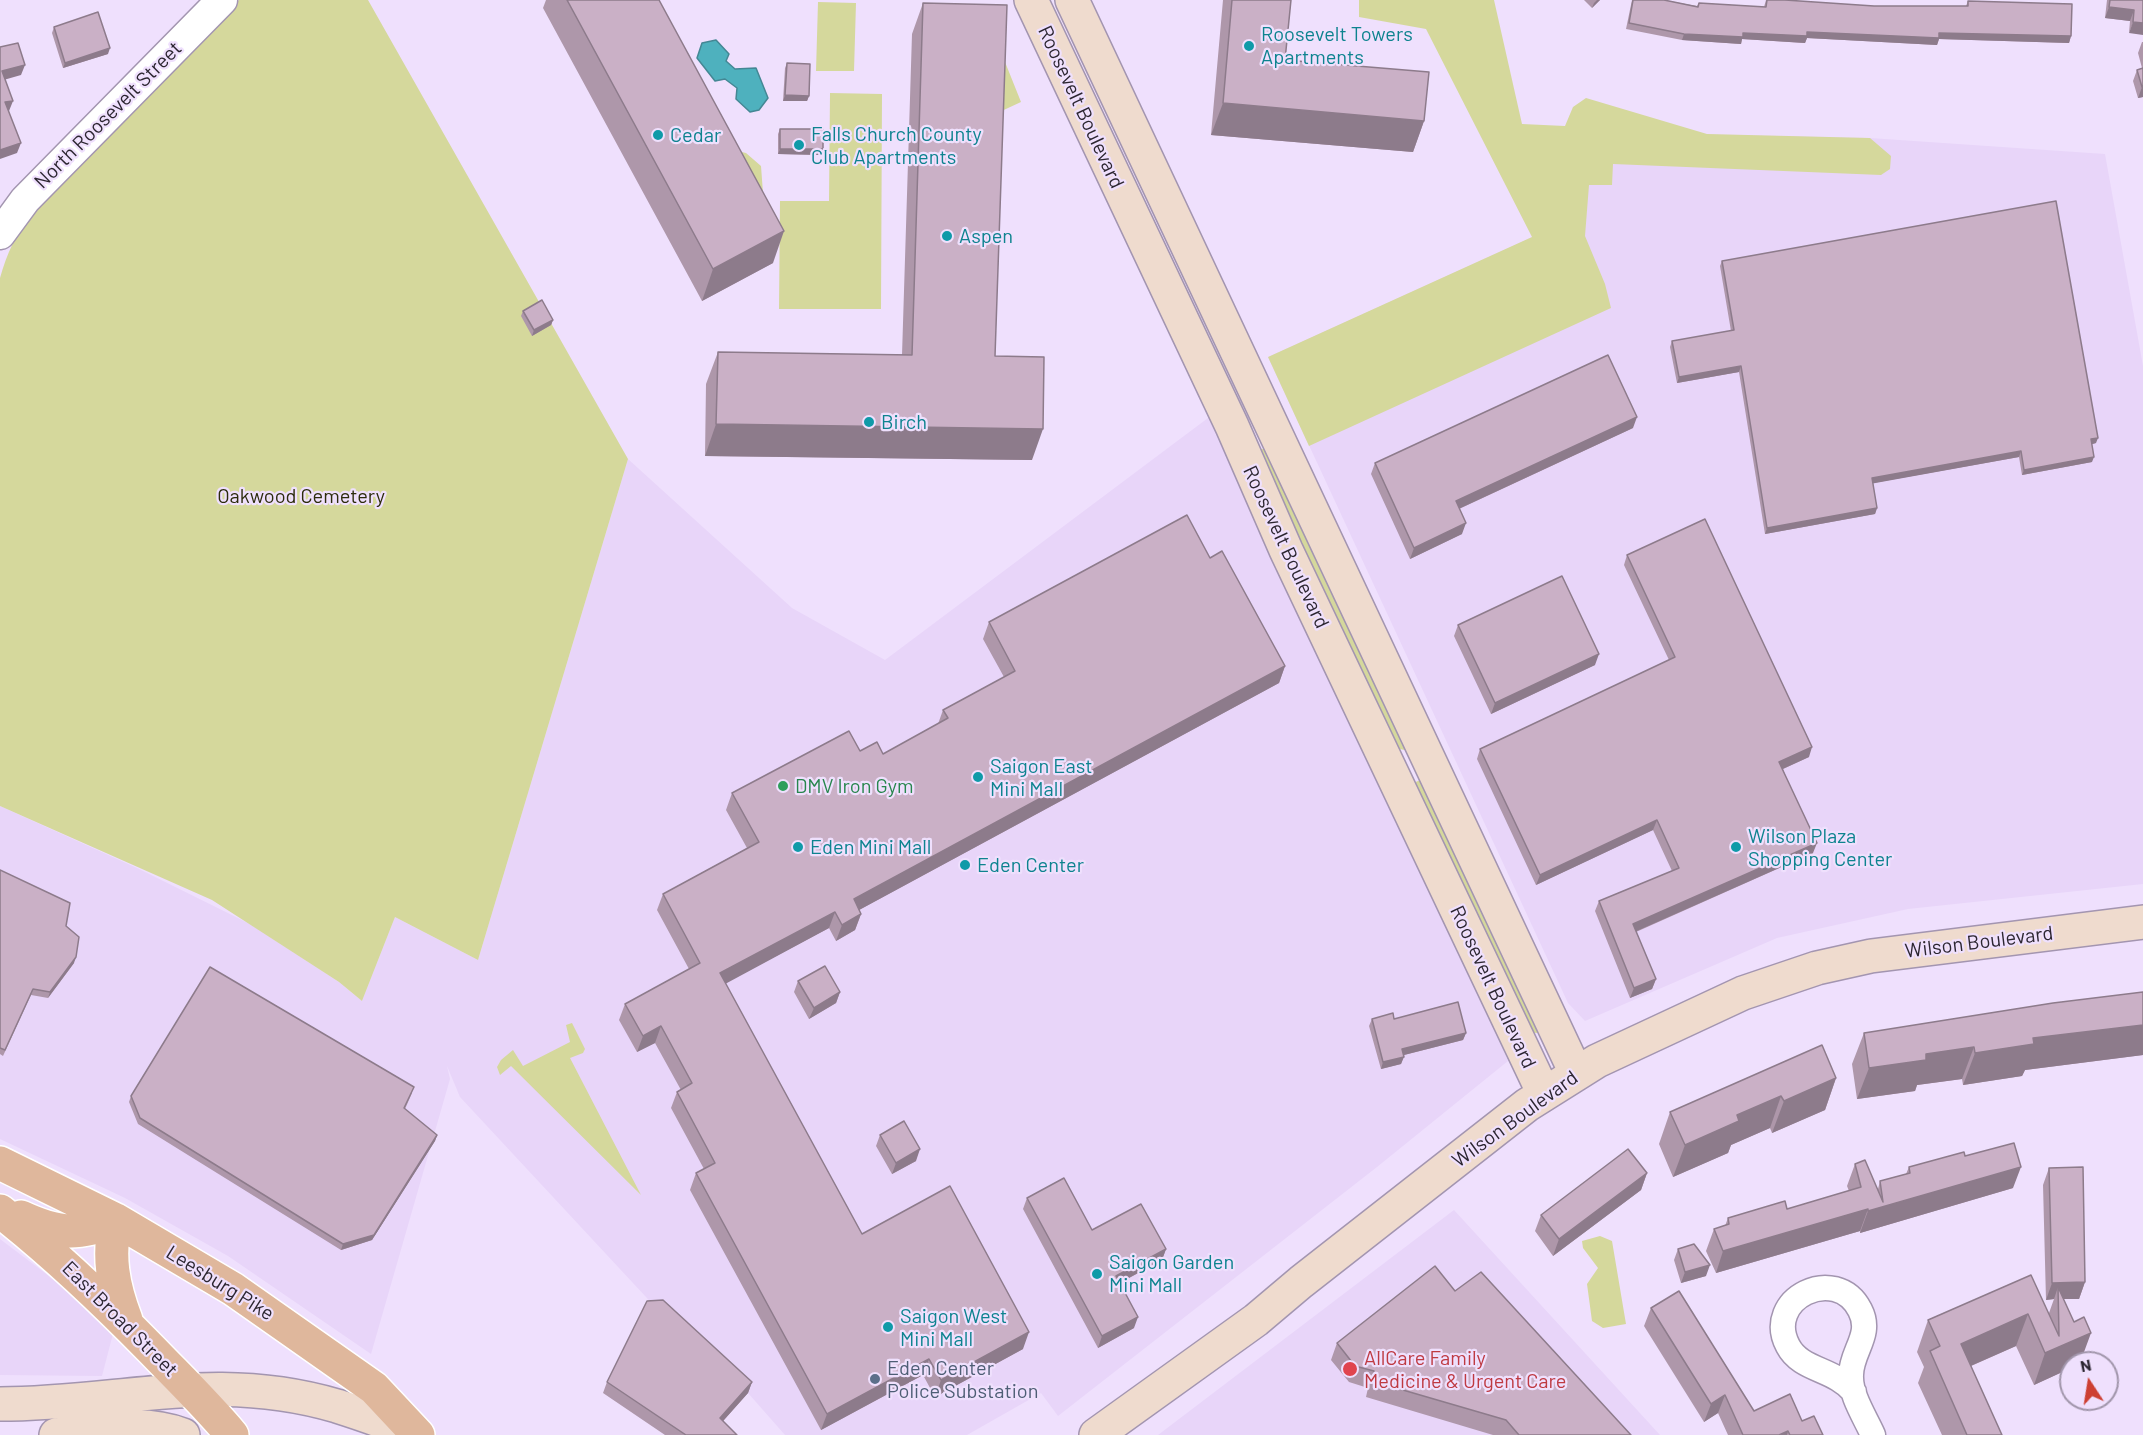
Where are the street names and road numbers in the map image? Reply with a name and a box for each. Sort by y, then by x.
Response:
street label: Roosevelt Boulevard [1033,22,1129,192]
street label: North Roosevelt Street [29,36,187,194]
street label: Roosevelt Boulevard [1238,462,1334,632]
street label: Roosevelt Boulevard [1445,902,1541,1072]
street label: Wilson Boulevard [1903,921,2055,963]
street label: Wilson Boulevard [1448,1065,1582,1173]
street label: Leesburg Pike [162,1240,278,1326]
street label: East Broad Street [57,1256,183,1382]

